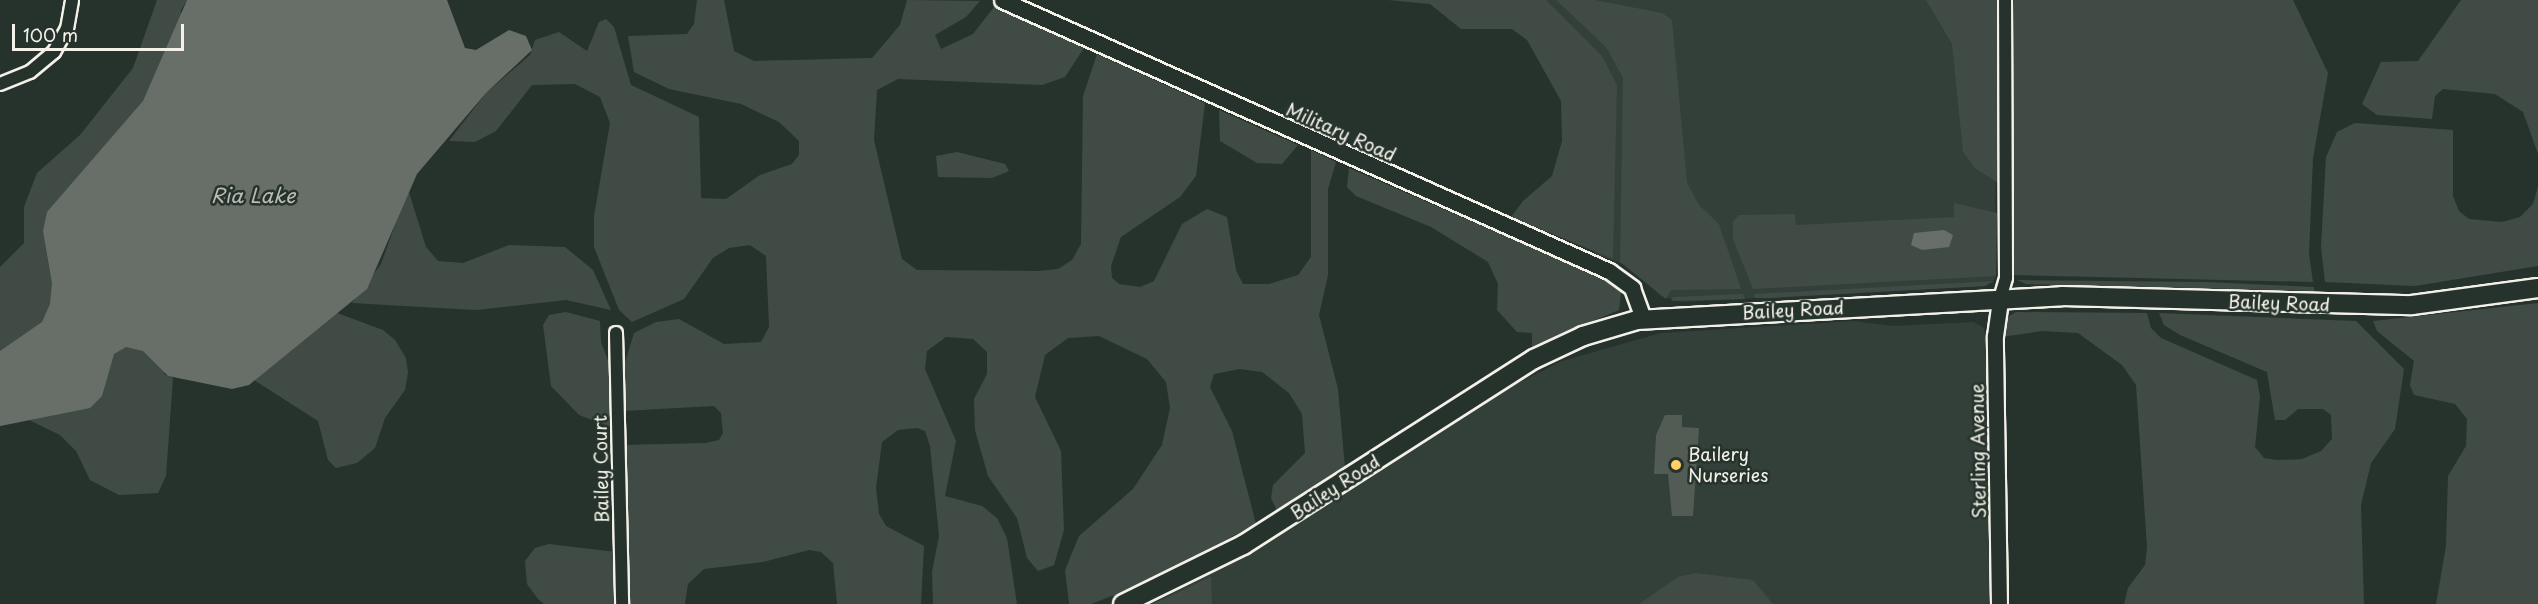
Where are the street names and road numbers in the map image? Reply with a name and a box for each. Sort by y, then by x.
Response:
street label: Military Road [1283,98,1399,166]
street label: Bailey Road [2227,290,2331,316]
street label: Bailey Road [1741,297,1845,323]
street label: Sterling Avenue [1966,384,1990,518]
street label: Bailey Court [589,414,613,524]
street label: Bailey Road [1286,450,1384,524]

